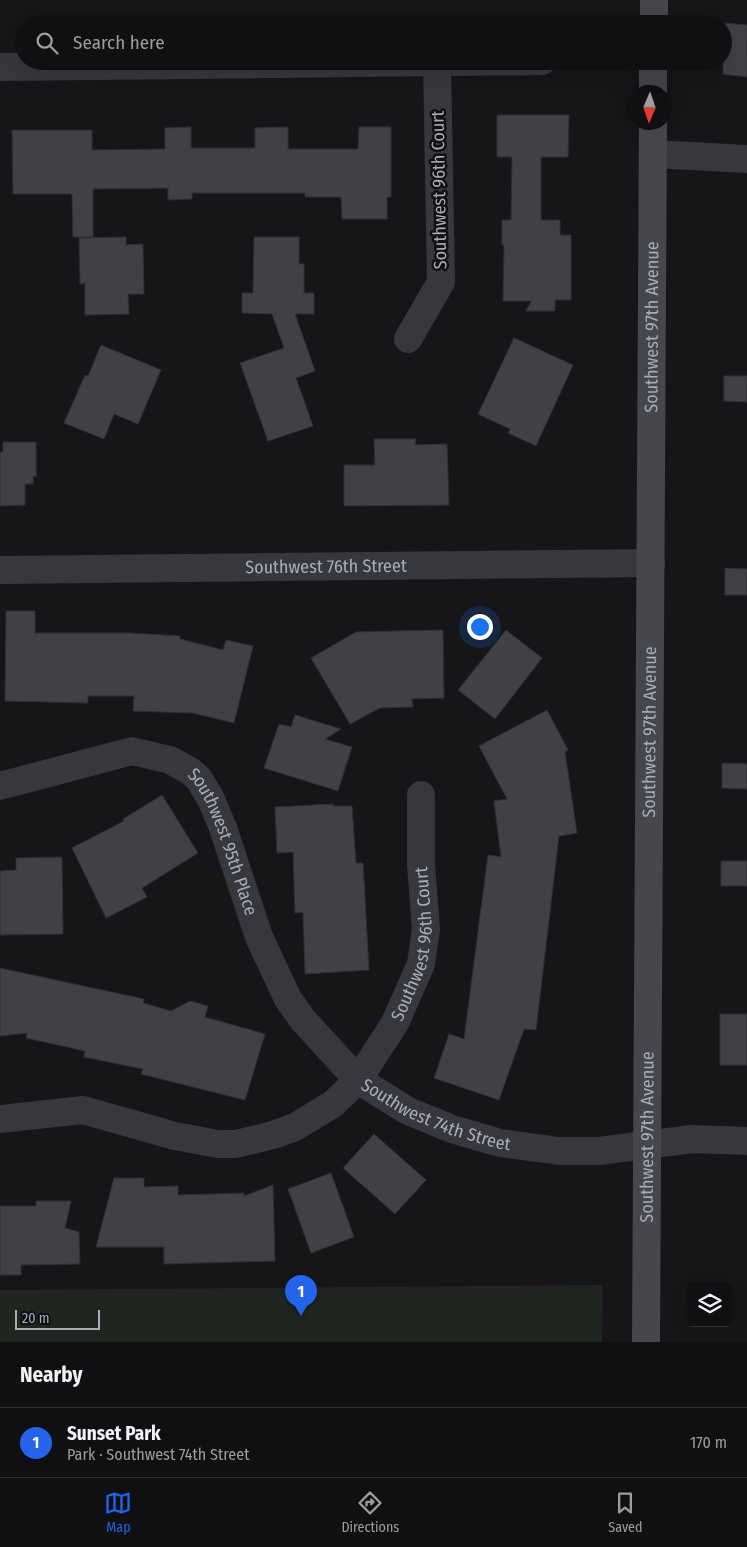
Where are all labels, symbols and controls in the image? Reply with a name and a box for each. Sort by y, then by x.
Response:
search box [15,15,732,70]
icon: search [33,29,61,57]
text: Search here [73,31,165,54]
north arrow [627,85,672,130]
street label: Southwest 96th Court [427,110,451,270]
street label: Southwest 97th Avenue [640,241,663,413]
street label: Southwest 76th Street [245,555,407,578]
your location [467,614,493,640]
street label: Southwest 97th Avenue [638,646,661,818]
street label: Southwest 95th Place [183,763,262,918]
street label: Southwest 96th Court [386,866,437,1025]
street label: Southwest 97th Avenue [636,1051,659,1223]
street label: Southwest 74th Street [357,1074,512,1155]
pin: 1 [285,1275,317,1316]
map controls [687,1282,732,1327]
button: layers [687,1282,732,1327]
scale bar [15,1307,100,1330]
text: 20 m [22,1310,50,1327]
text: Nearby [20,1362,82,1388]
text: Sunset Park [67,1422,161,1445]
text: 1 [33,1433,39,1452]
text: 170 m [690,1433,727,1452]
text: Park · Southwest 74th Street [67,1445,249,1464]
tab: Map [104,1489,132,1536]
tab: Directions [341,1489,399,1536]
tab: Saved [608,1489,643,1536]

